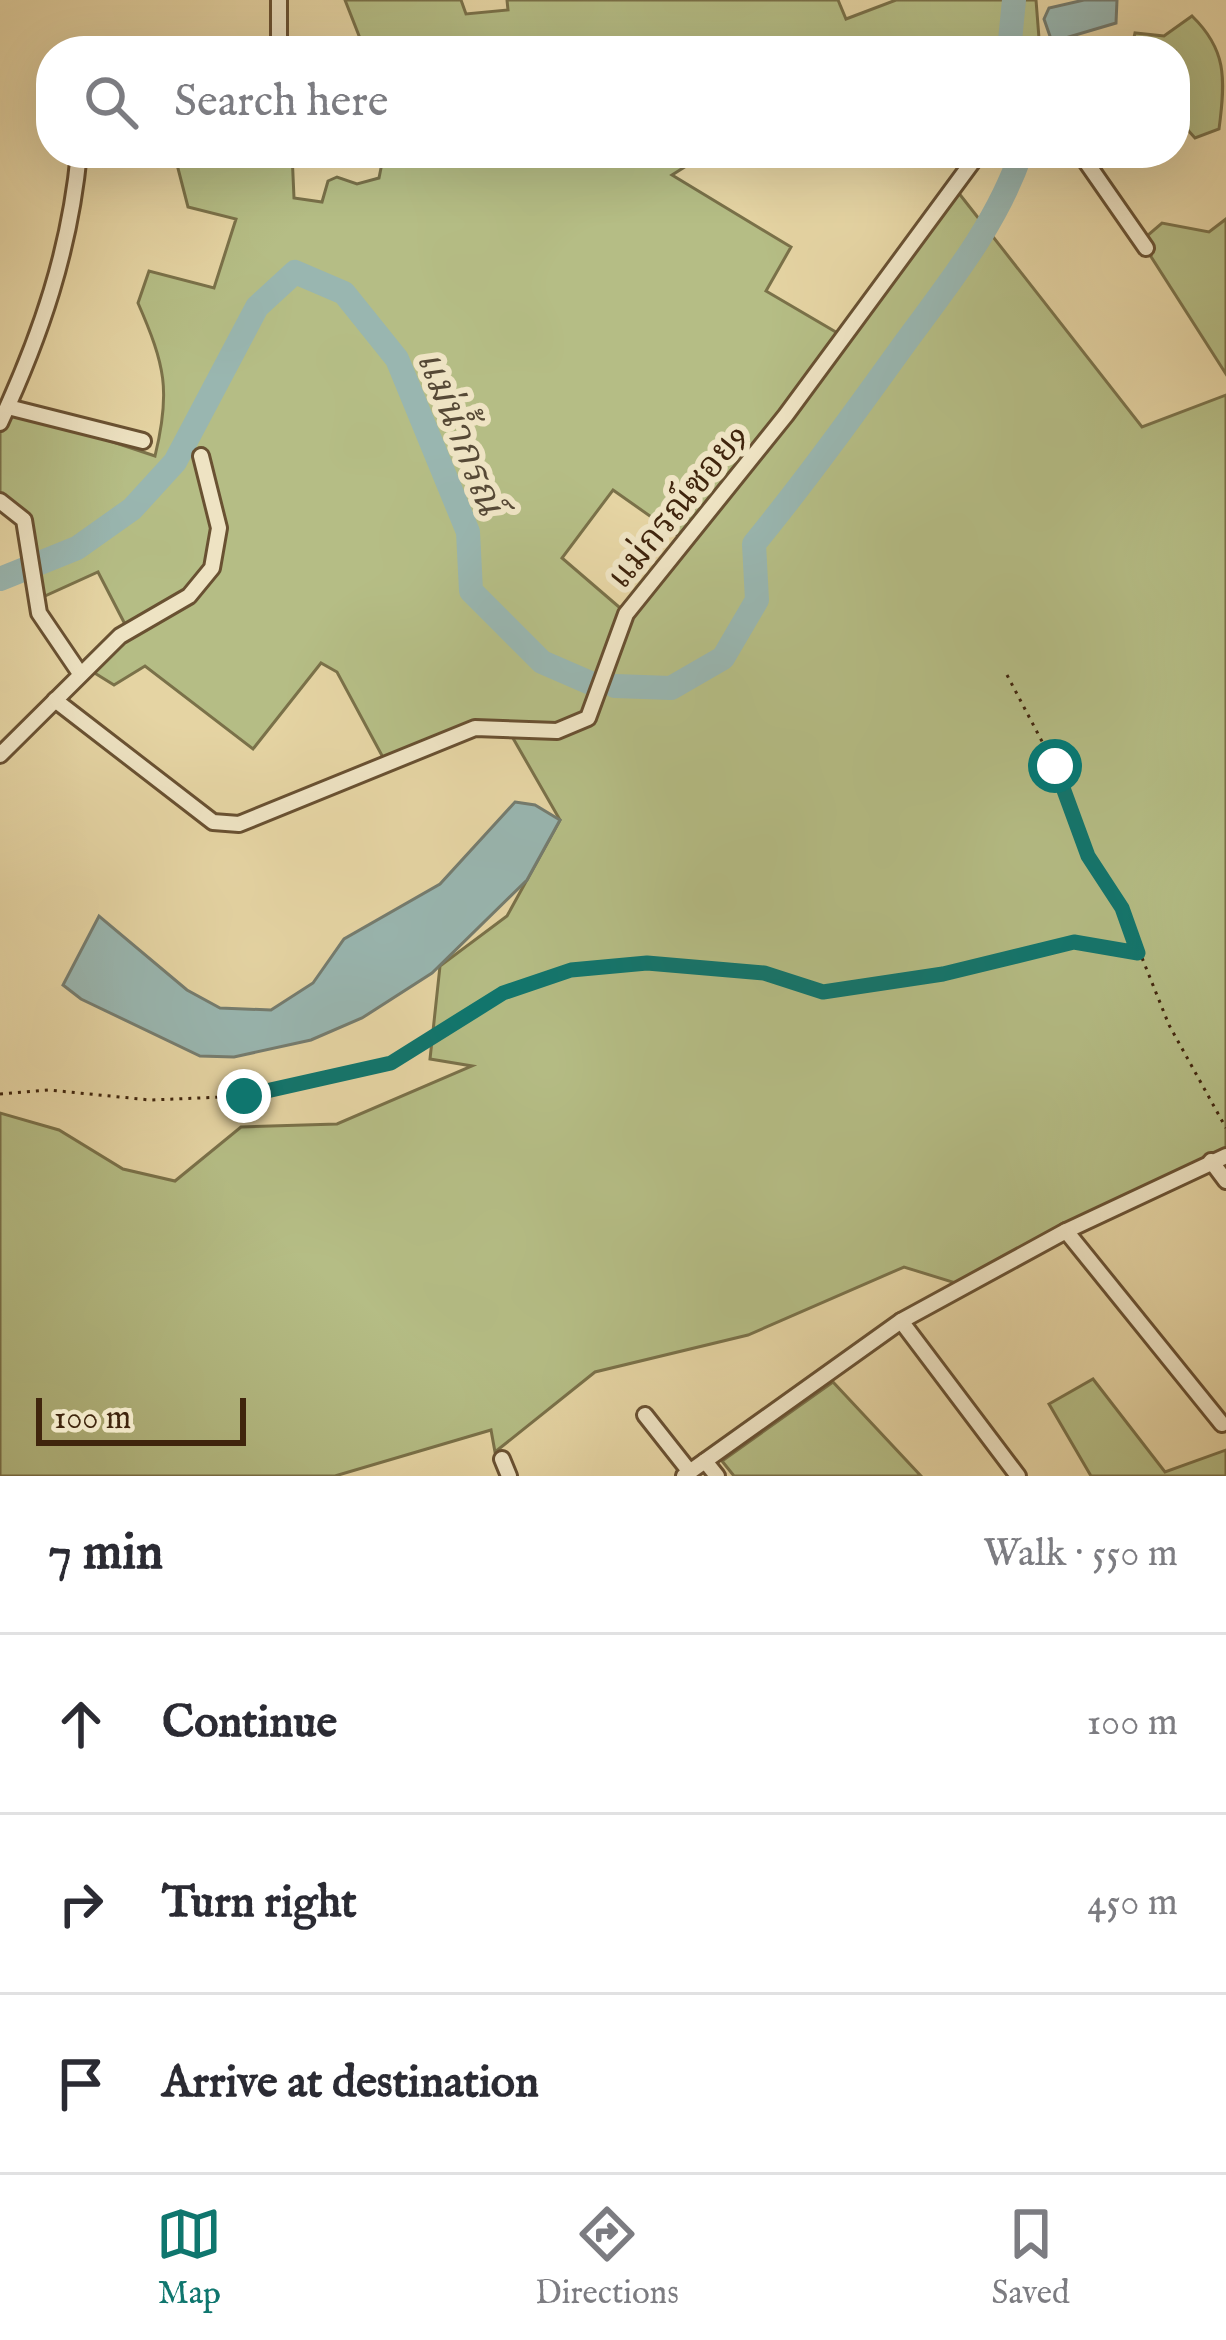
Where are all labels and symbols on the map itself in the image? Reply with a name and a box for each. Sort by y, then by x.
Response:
water label: แม่น้ำกรณ์ [404,341,522,527]
street label: แม่กรณ์ซอย9 [598,415,759,599]
route start [1028,739,1082,793]
route end [217,1069,271,1123]
scale bar [36,1392,246,1445]

